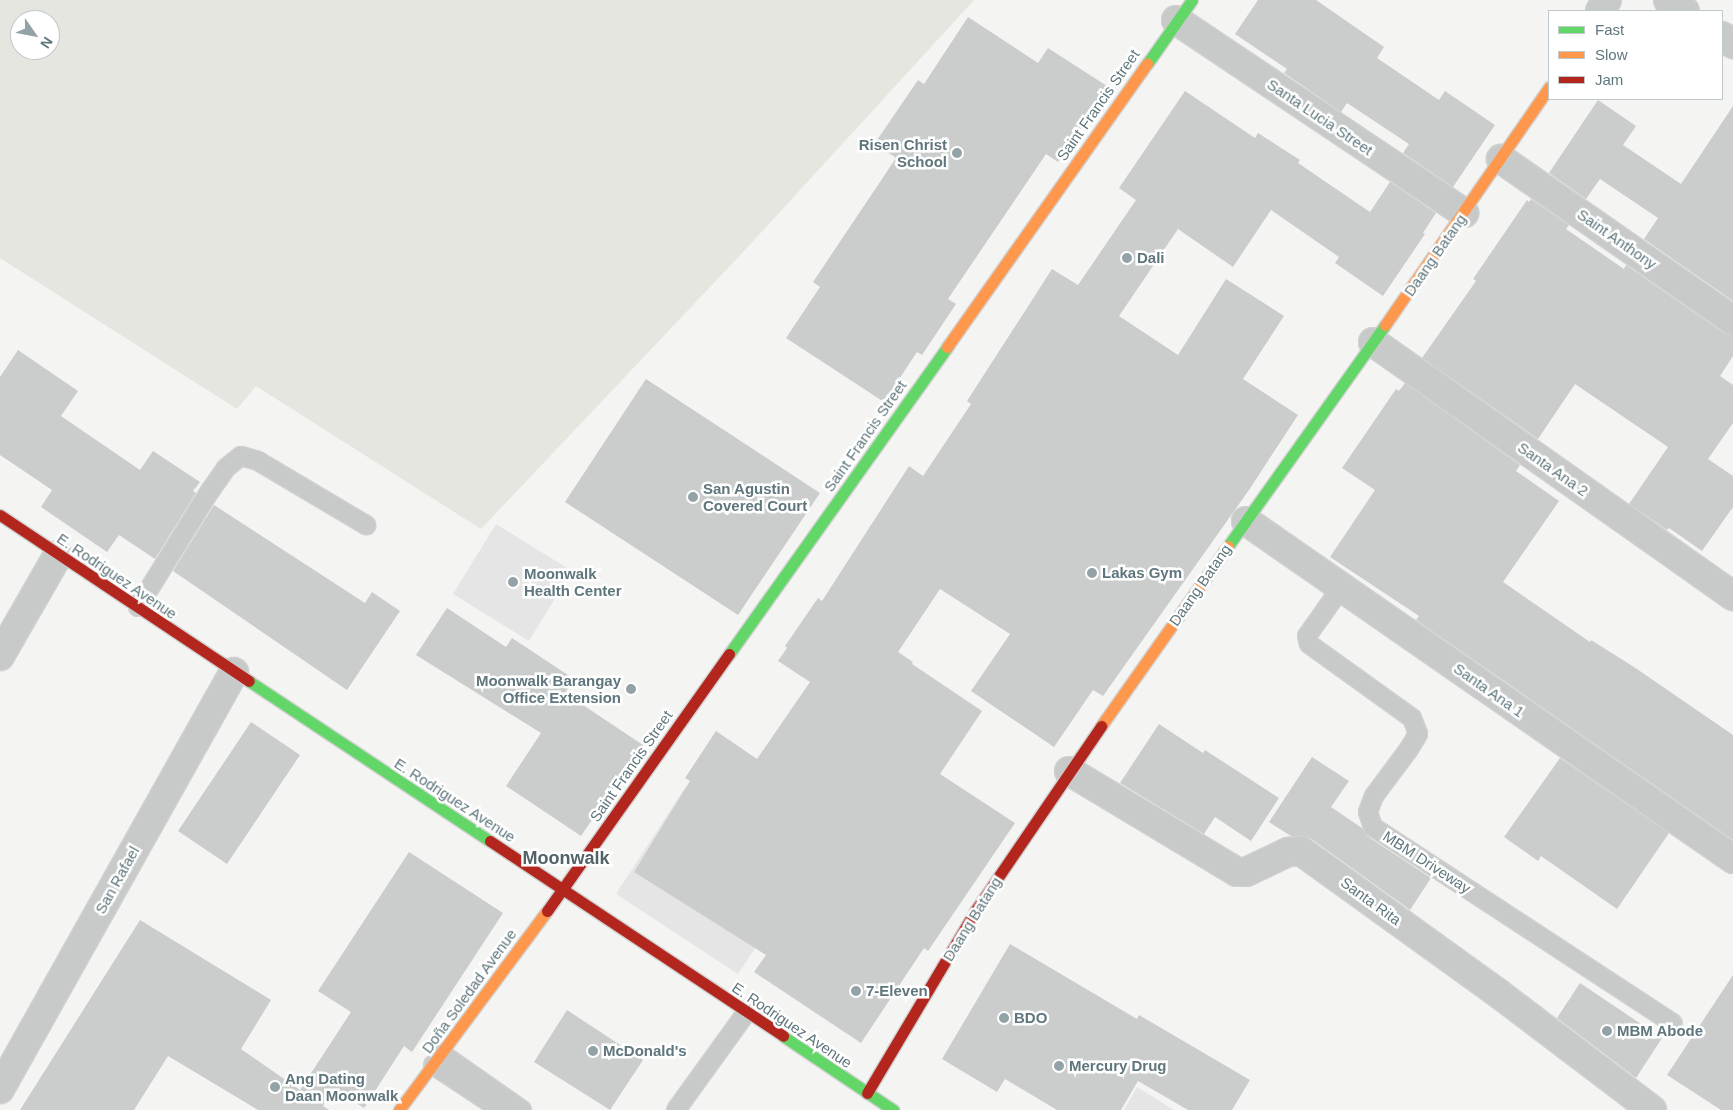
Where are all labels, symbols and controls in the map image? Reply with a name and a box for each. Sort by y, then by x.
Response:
north arrow [10,10,60,60]
legend [1548,10,1723,100]
text: Fast [1595,21,1624,38]
text: N [37,34,56,51]
street label: Saint Francis Street [1053,46,1143,164]
text: Slow [1595,46,1628,63]
text: Jam [1595,71,1623,88]
street label: Santa Lucia Street [1264,75,1376,159]
place label: Risen Christ School [859,135,947,170]
marker: Risen Christ School [951,147,963,159]
street label: Saint Anthony [1574,205,1660,273]
street label: Daang Batang [1400,211,1470,299]
place label: Dali [1137,249,1165,267]
marker: Dali [1121,252,1133,264]
street label: Saint Francis Street [820,377,910,495]
street label: Santa Ana 2 [1514,438,1592,500]
place label: San Agustin Covered Court [703,479,807,514]
marker: San Agustin Covered Court [687,491,699,503]
street label: E. Rodriguez Avenue [53,529,181,623]
street label: Daang Batang [1165,541,1235,629]
place label: Moonwalk Health Center [524,564,622,599]
place label: Lakas Gym [1102,564,1182,582]
marker: Lakas Gym [1086,567,1098,579]
marker: Moonwalk Health Center [506,575,520,589]
street label: Santa Ana 1 [1450,659,1528,721]
place label: Moonwalk Barangay Office Extension [476,671,621,706]
marker: Moonwalk Barangay Office Extension [625,683,637,695]
street label: Saint Francis Street [586,707,676,825]
street label: E. Rodriguez Avenue [391,754,519,846]
street label: MBM Driveway [1380,827,1474,897]
street label: San Rafael [91,843,143,917]
district label: Moonwalk [522,847,610,869]
street label: Santa Rita [1337,873,1405,929]
street label: Daang Batang [939,874,1005,964]
street label: Doña Soledad Avenue [418,925,520,1057]
street label: E. Rodriguez Avenue [728,978,856,1072]
place label: 7-Eleven [866,982,928,1000]
marker: 7-Eleven [850,985,862,997]
place label: BDO [1014,1009,1047,1027]
marker: BDO [998,1012,1010,1024]
place label: MBM Abode [1617,1022,1704,1040]
marker: MBM Abode [1601,1025,1613,1037]
place label: McDonald's [603,1042,687,1060]
marker: McDonald's [587,1045,599,1057]
place label: Mercury Drug [1069,1057,1167,1075]
marker: Mercury Drug [1053,1060,1065,1072]
place label: Ang Dating Daan Moonwalk [285,1069,398,1104]
marker: Ang Dating Daan Moonwalk [269,1081,281,1093]

